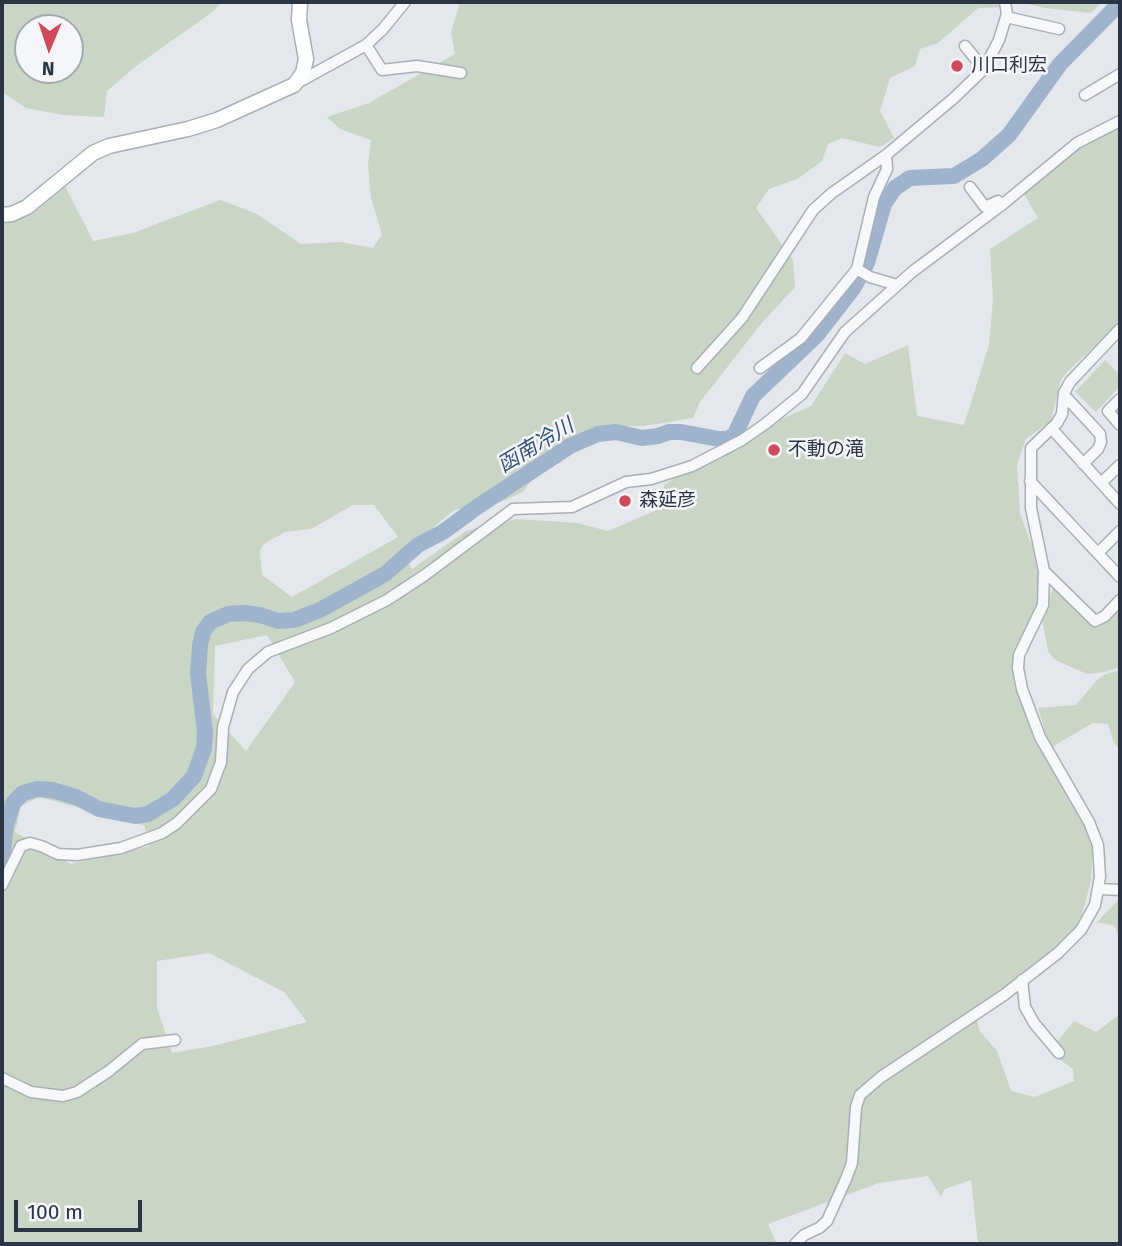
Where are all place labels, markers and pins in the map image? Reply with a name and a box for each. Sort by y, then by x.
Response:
place label: 川口利宏 [971,55,1047,77]
marker: 川口利宏 [949,58,965,74]
place label: 不動の滝 [788,439,864,461]
marker: 不動の滝 [766,442,782,458]
place label: 森延彦 [639,490,696,512]
marker: 森延彦 [617,493,633,509]

